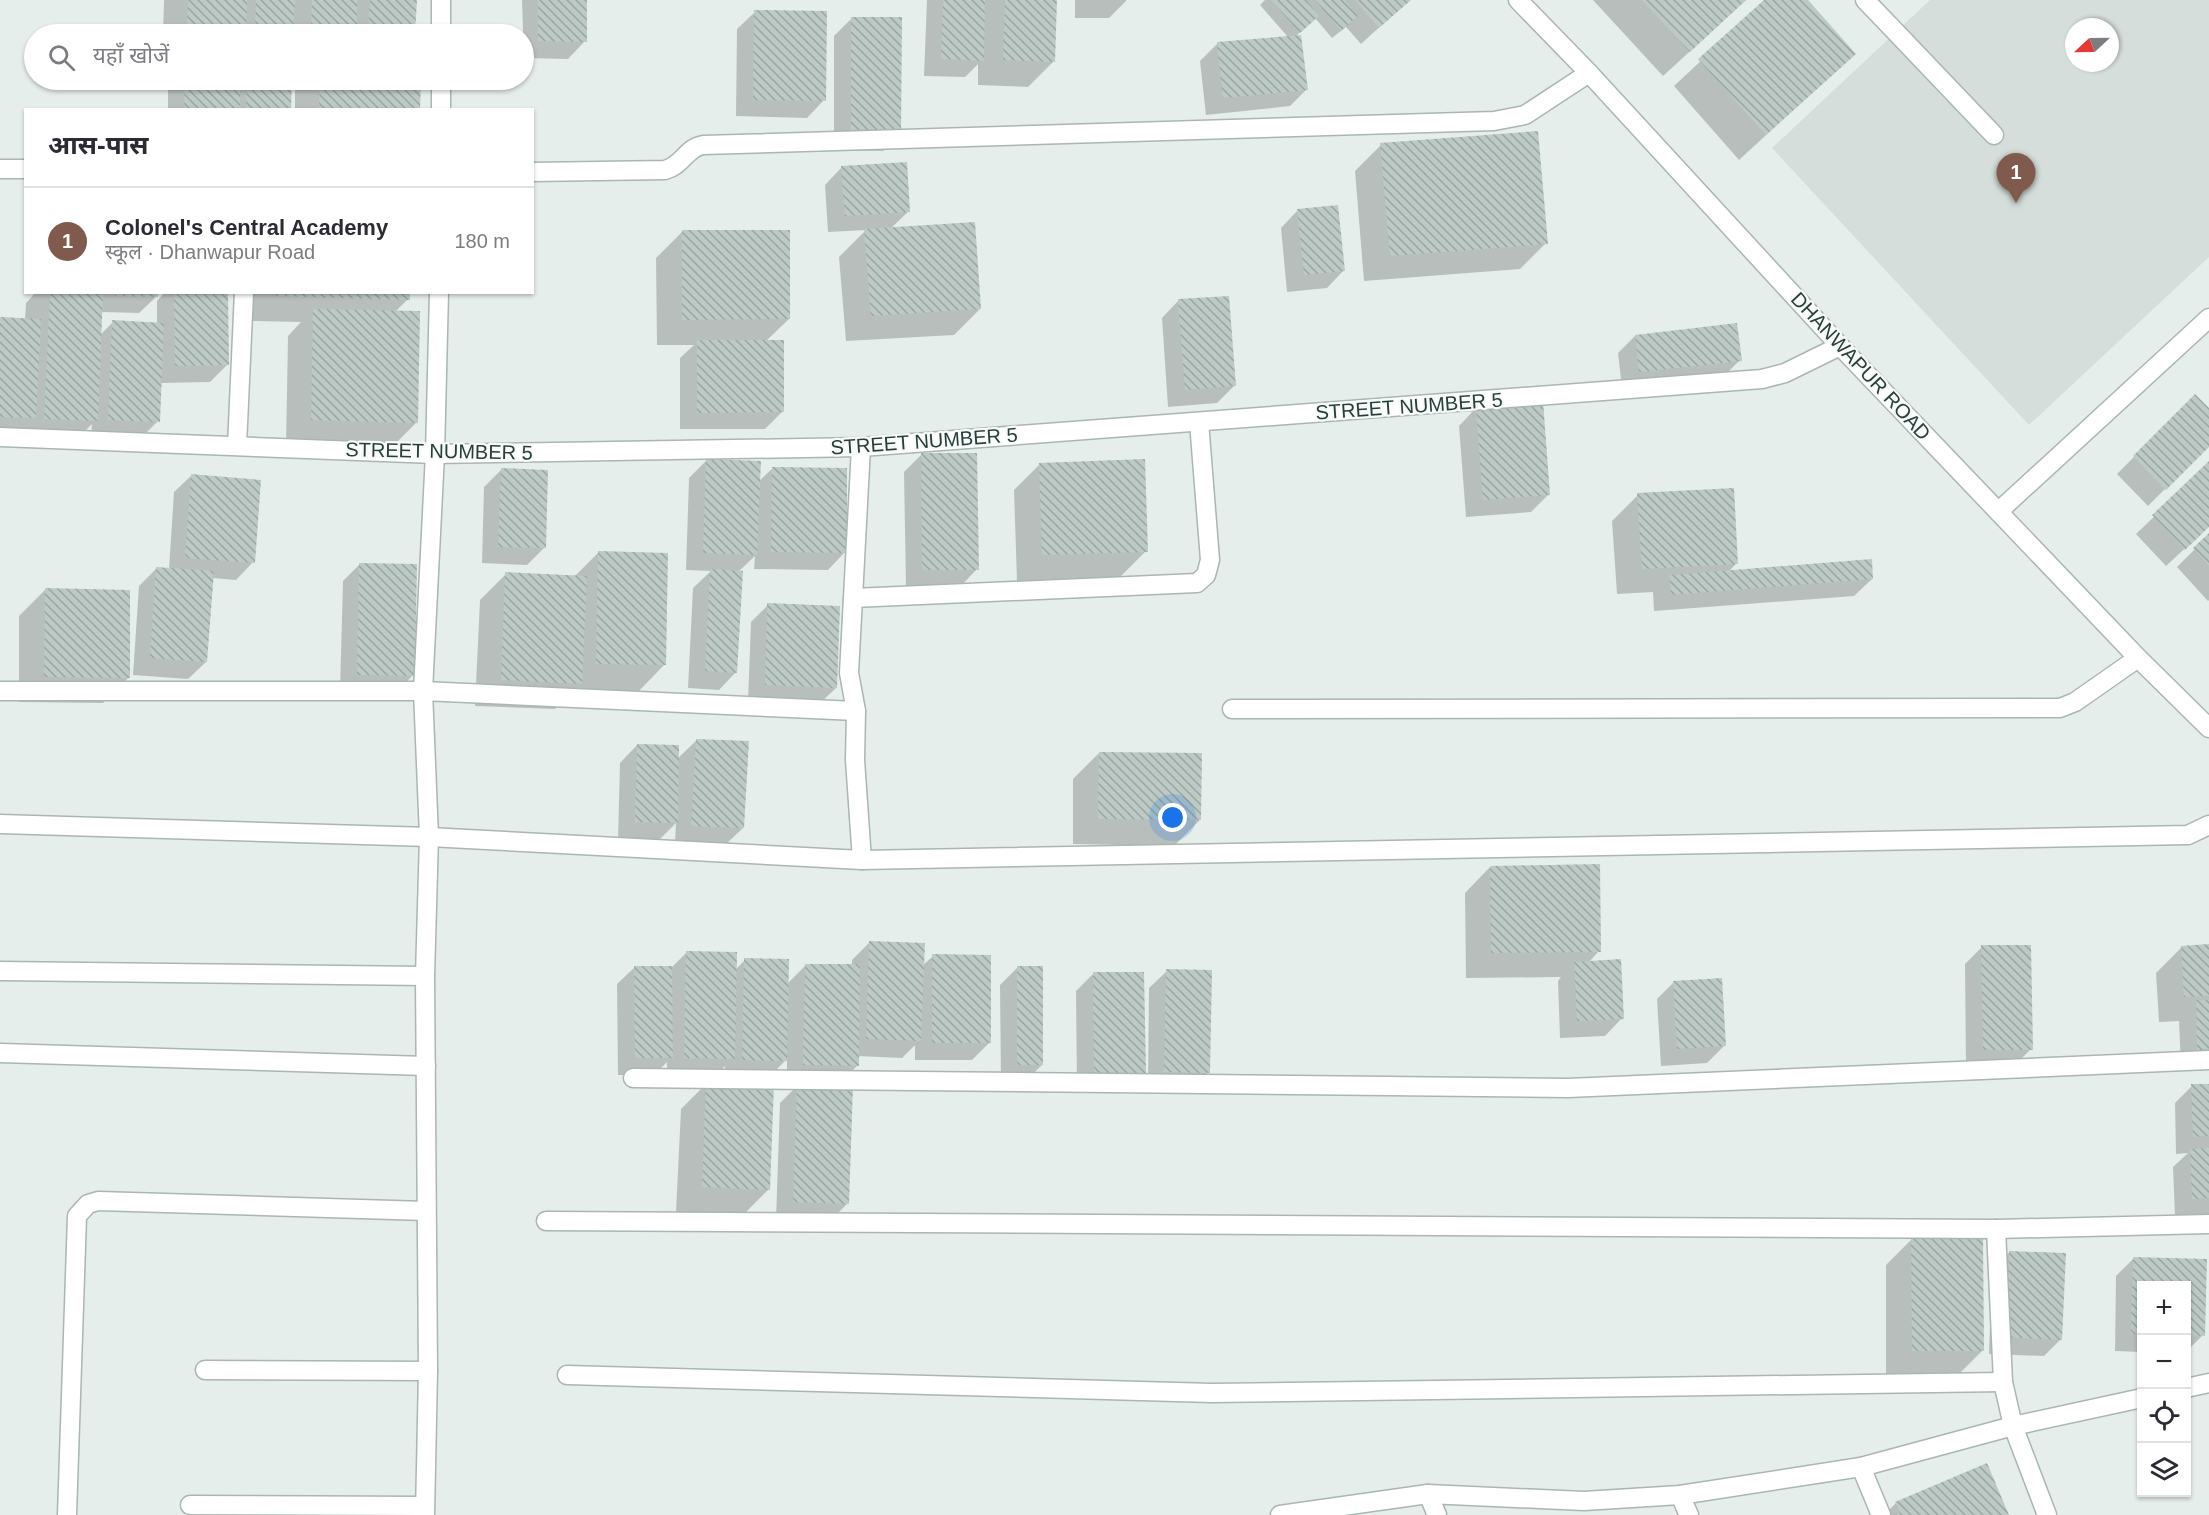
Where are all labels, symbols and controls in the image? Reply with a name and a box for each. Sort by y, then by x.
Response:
north arrow [2065,18,2119,72]
search box [24,24,534,90]
icon: search [45,41,78,74]
text: यहाँ खोजें [93,43,169,68]
text: आस-पास [48,130,148,160]
pin: 1 [1996,154,2036,203]
text: Colonel's Central Academy [105,215,388,240]
text: 1 [62,230,73,252]
text: 180 m [454,230,510,252]
text: स्कूल · Dhanwapur Road [105,241,315,263]
street label: DHANWAPUR ROAD [1787,288,1935,444]
street label: STREET NUMBER 5 [1315,388,1503,424]
street label: STREET NUMBER 5 [830,423,1018,459]
street label: STREET NUMBER 5 [345,438,533,464]
your location [1158,803,1187,832]
map controls [2137,1281,2191,1497]
button: + [2137,1281,2191,1335]
button: − [2137,1335,2191,1389]
button: locate [2137,1389,2191,1443]
button: layers [2137,1443,2191,1497]

